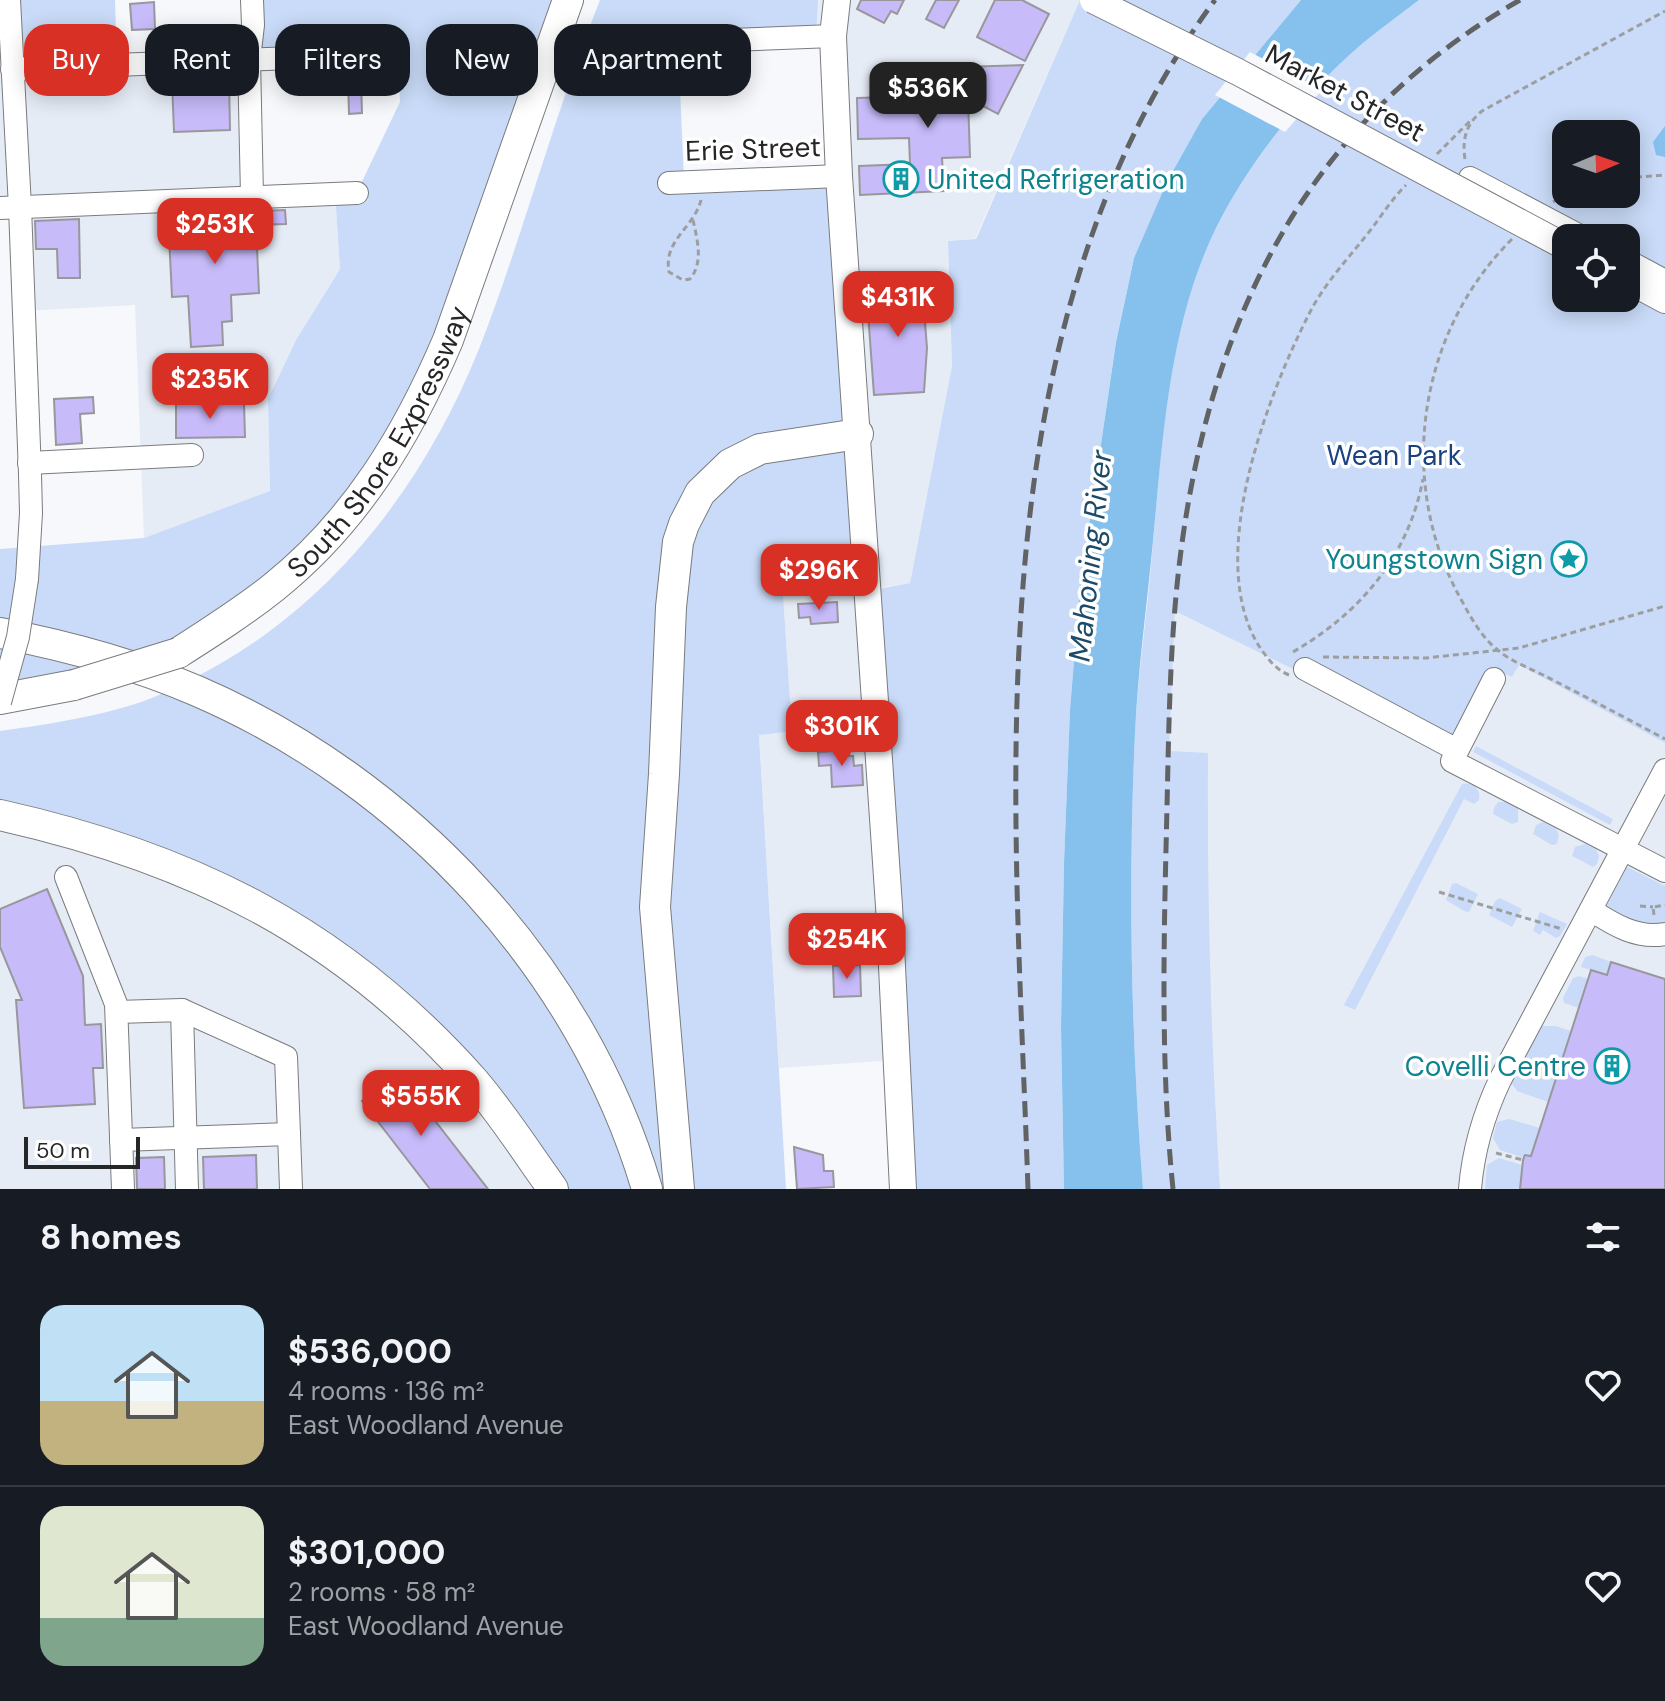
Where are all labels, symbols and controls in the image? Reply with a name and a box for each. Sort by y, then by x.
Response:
chip: Buy [24,24,129,96]
chip: Rent [145,24,259,96]
chip: Filters [275,24,410,96]
chip: New [426,24,538,96]
chip: Apartment [554,24,751,96]
street label: Market Street [1259,35,1431,151]
pin: $536K [872,62,984,130]
text: $536K [887,71,969,105]
north arrow [1552,120,1640,208]
map controls [1552,120,1640,312]
street label: Erie Street [685,128,821,170]
building icon: United Refrigeration [882,160,920,198]
place label: United Refrigeration [927,161,1184,198]
pin: $253K [159,198,271,266]
text: $253K [175,207,255,241]
button: locate [1552,224,1640,312]
pin: $431K [842,271,954,339]
text: $431K [861,280,935,314]
street label: South Shore Expressway [279,301,477,586]
pin: $235K [154,353,266,421]
text: $235K [170,362,250,396]
park label: Wean Park [1326,437,1462,474]
water label: Mahoning River [1059,447,1121,664]
place icon: Youngstown Sign [1550,540,1588,578]
place label: Youngstown Sign [1325,541,1543,578]
pin: $296K [763,544,875,612]
text: $296K [779,553,859,587]
pin: $301K [786,700,898,768]
text: $301K [804,709,880,743]
pin: $254K [791,913,903,981]
text: $254K [807,922,887,956]
building icon: Covelli Centre [1593,1047,1631,1085]
place label: Covelli Centre [1405,1048,1586,1085]
pin: $555K [365,1070,477,1138]
text: $555K [380,1079,462,1113]
scale bar [24,1133,140,1169]
text: 50 m [36,1136,90,1165]
text: 8 homes [40,1215,182,1260]
icon: filters [1581,1215,1625,1259]
text: $536,000 [288,1329,452,1374]
icon: home [104,1337,200,1433]
icon: heart [1581,1363,1625,1407]
text: 4 rooms · 136 m² [288,1374,484,1408]
text: East Woodland Avenue [288,1408,564,1442]
text: $301,000 [288,1530,446,1575]
icon: home [104,1538,200,1634]
icon: heart [1581,1564,1625,1608]
text: 2 rooms · 58 m² [288,1575,475,1609]
text: East Woodland Avenue [288,1609,564,1643]

